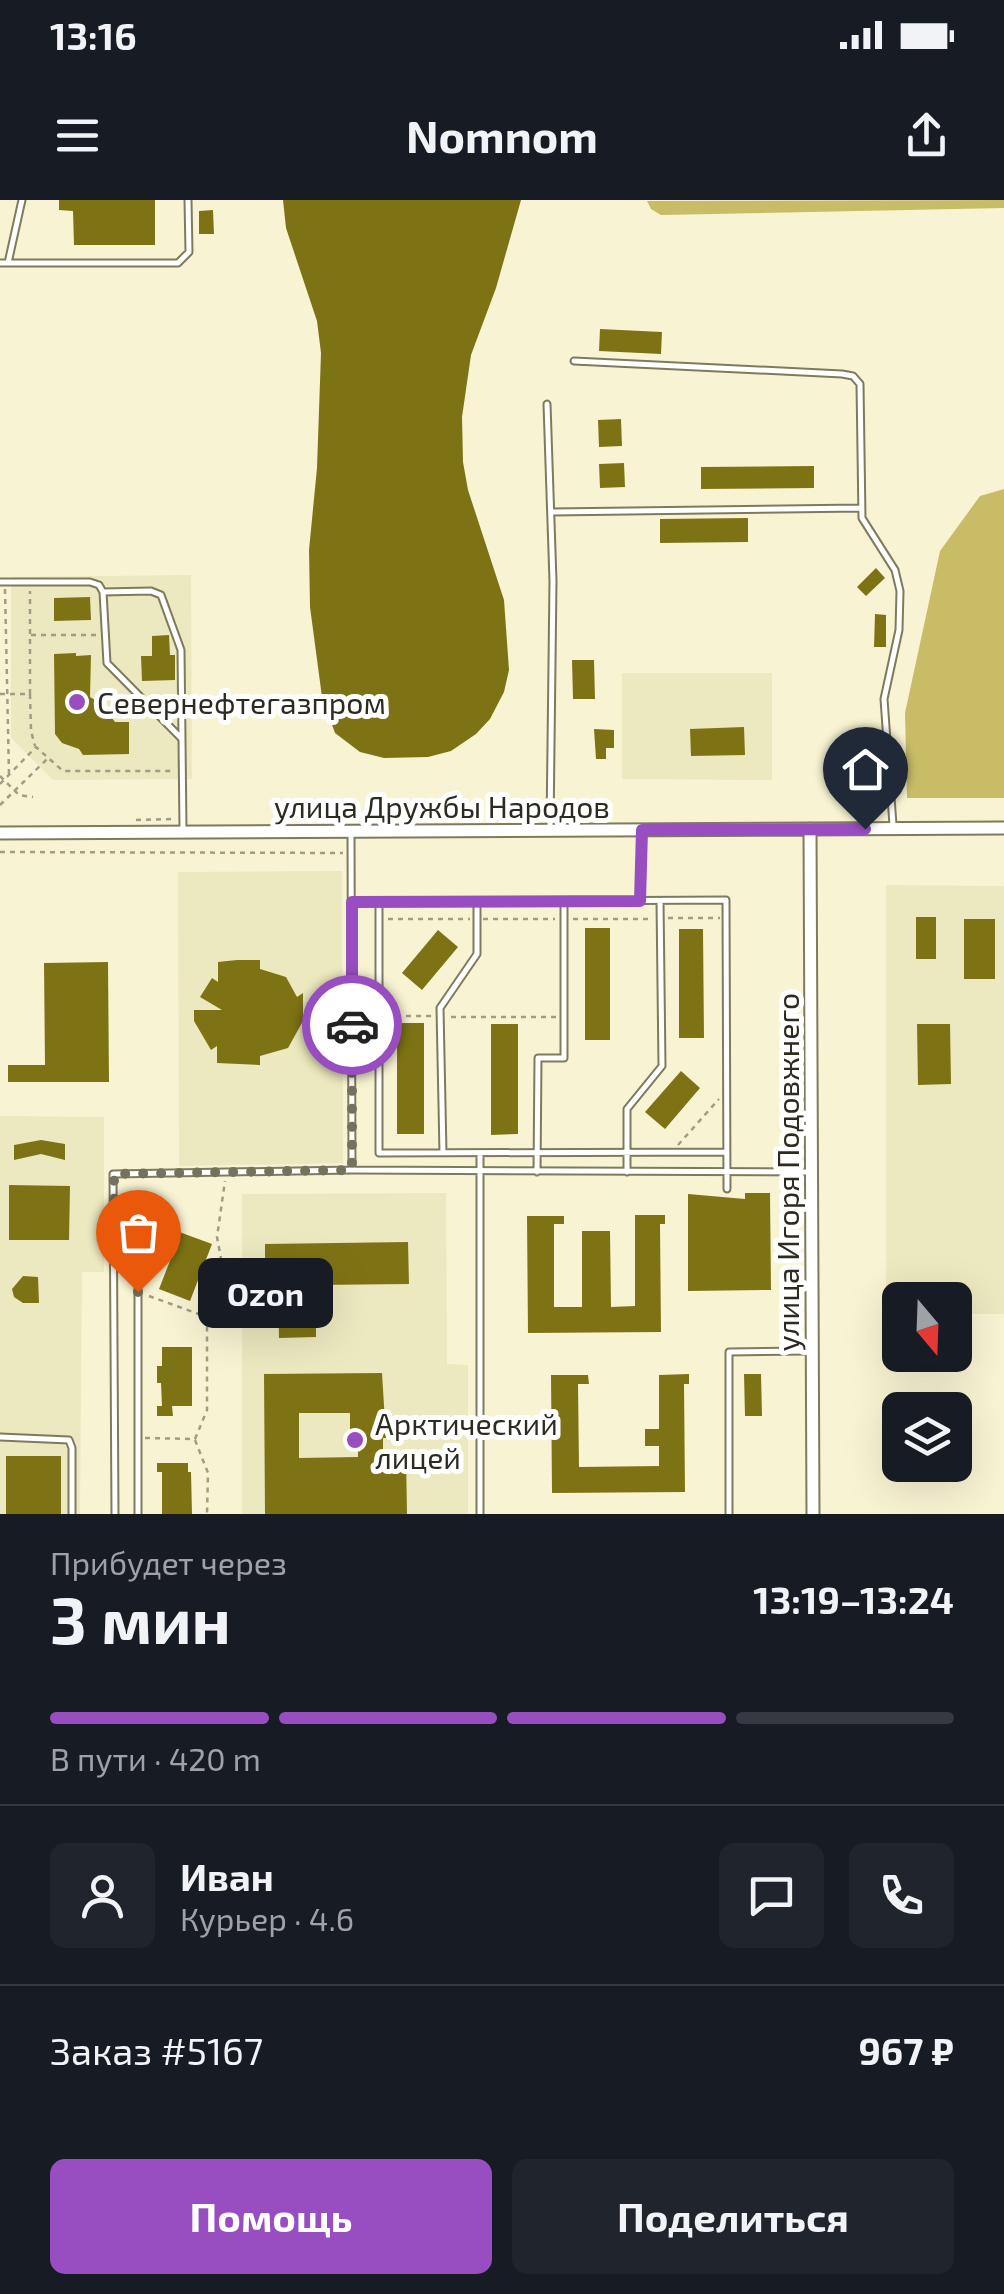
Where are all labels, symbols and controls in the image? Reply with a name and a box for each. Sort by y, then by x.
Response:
text: 13:16 [50,12,137,58]
icon: menu [50,108,105,163]
text: Nomnom [406,108,598,162]
icon: share [899,108,954,163]
place label: Севернефтегазпром [97,684,386,720]
marker: Севернефтегазпром [66,691,88,713]
pin [823,727,908,830]
icon: home [838,742,893,797]
street label: улица Дружбы Народов [274,788,610,825]
courier [302,975,402,1075]
street label: улица Игоря Подовжнего [769,993,806,1351]
icon: car [325,998,380,1053]
pin [96,1190,181,1293]
icon: bag [111,1205,166,1260]
callout: Ozon [198,1257,333,1327]
text: Ozon [227,1274,304,1312]
north arrow [882,1282,972,1372]
map controls [882,1282,972,1482]
button: layers [882,1392,972,1482]
place label: Арктический лицей [375,1405,558,1475]
marker: Арктический лицей [344,1429,366,1451]
text: Прибудет через [50,1543,287,1581]
text: 13:19–13:24 [753,1576,954,1622]
text: 3 мин [50,1579,231,1657]
text: В пути · 420 m [50,1739,261,1777]
button: person [50,1843,155,1948]
button: chat [719,1843,824,1948]
button: phone [849,1843,954,1948]
text: Иван [180,1853,274,1899]
text: Курьер · 4.6 [180,1899,354,1937]
text: Заказ #5167 [50,2027,263,2073]
text: 967 ₽ [858,2027,954,2073]
button: Помощь [50,2159,492,2274]
button: Поделиться [512,2159,954,2274]

